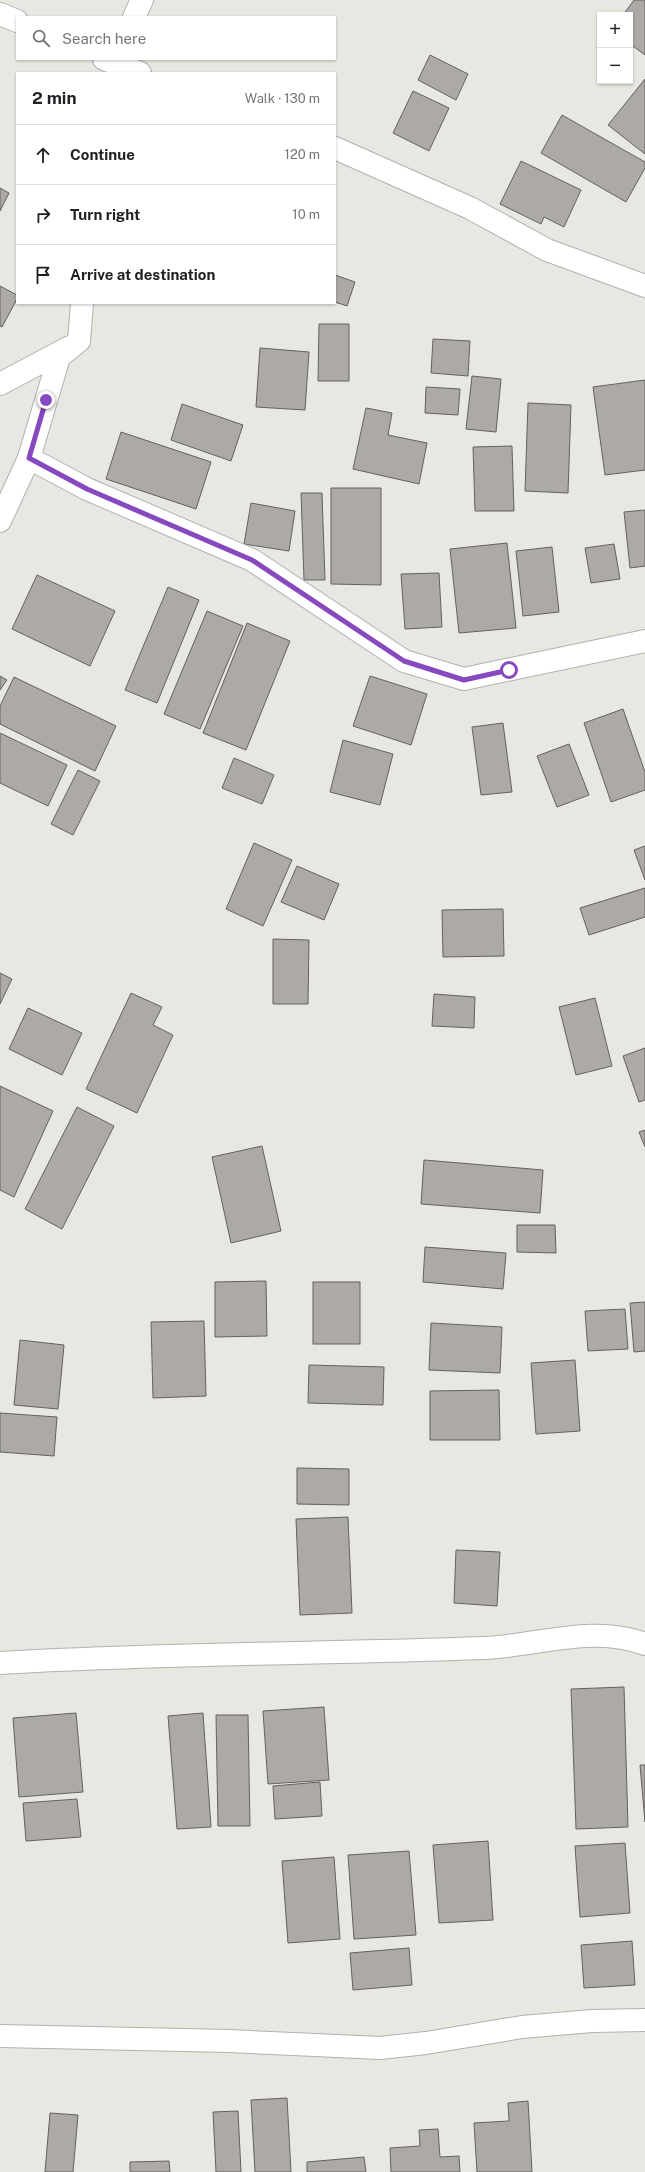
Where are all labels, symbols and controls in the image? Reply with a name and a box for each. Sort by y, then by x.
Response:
map controls [597,12,633,84]
button: + [597,12,633,48]
search box [16,16,336,60]
icon: search [30,27,52,49]
text: Search here [62,30,146,47]
button: − [597,48,633,84]
text: 2 min [32,88,77,108]
text: Walk · 130 m [245,91,320,106]
icon: ahead [32,144,54,166]
text: Continue [70,146,135,163]
text: 120 m [285,147,320,162]
icon: right [32,204,54,226]
text: Turn right [70,206,140,223]
text: 10 m [292,207,320,222]
icon: arrive [32,264,54,286]
text: Arrive at destination [70,266,215,283]
route end [37,391,55,409]
route start [500,661,518,679]

